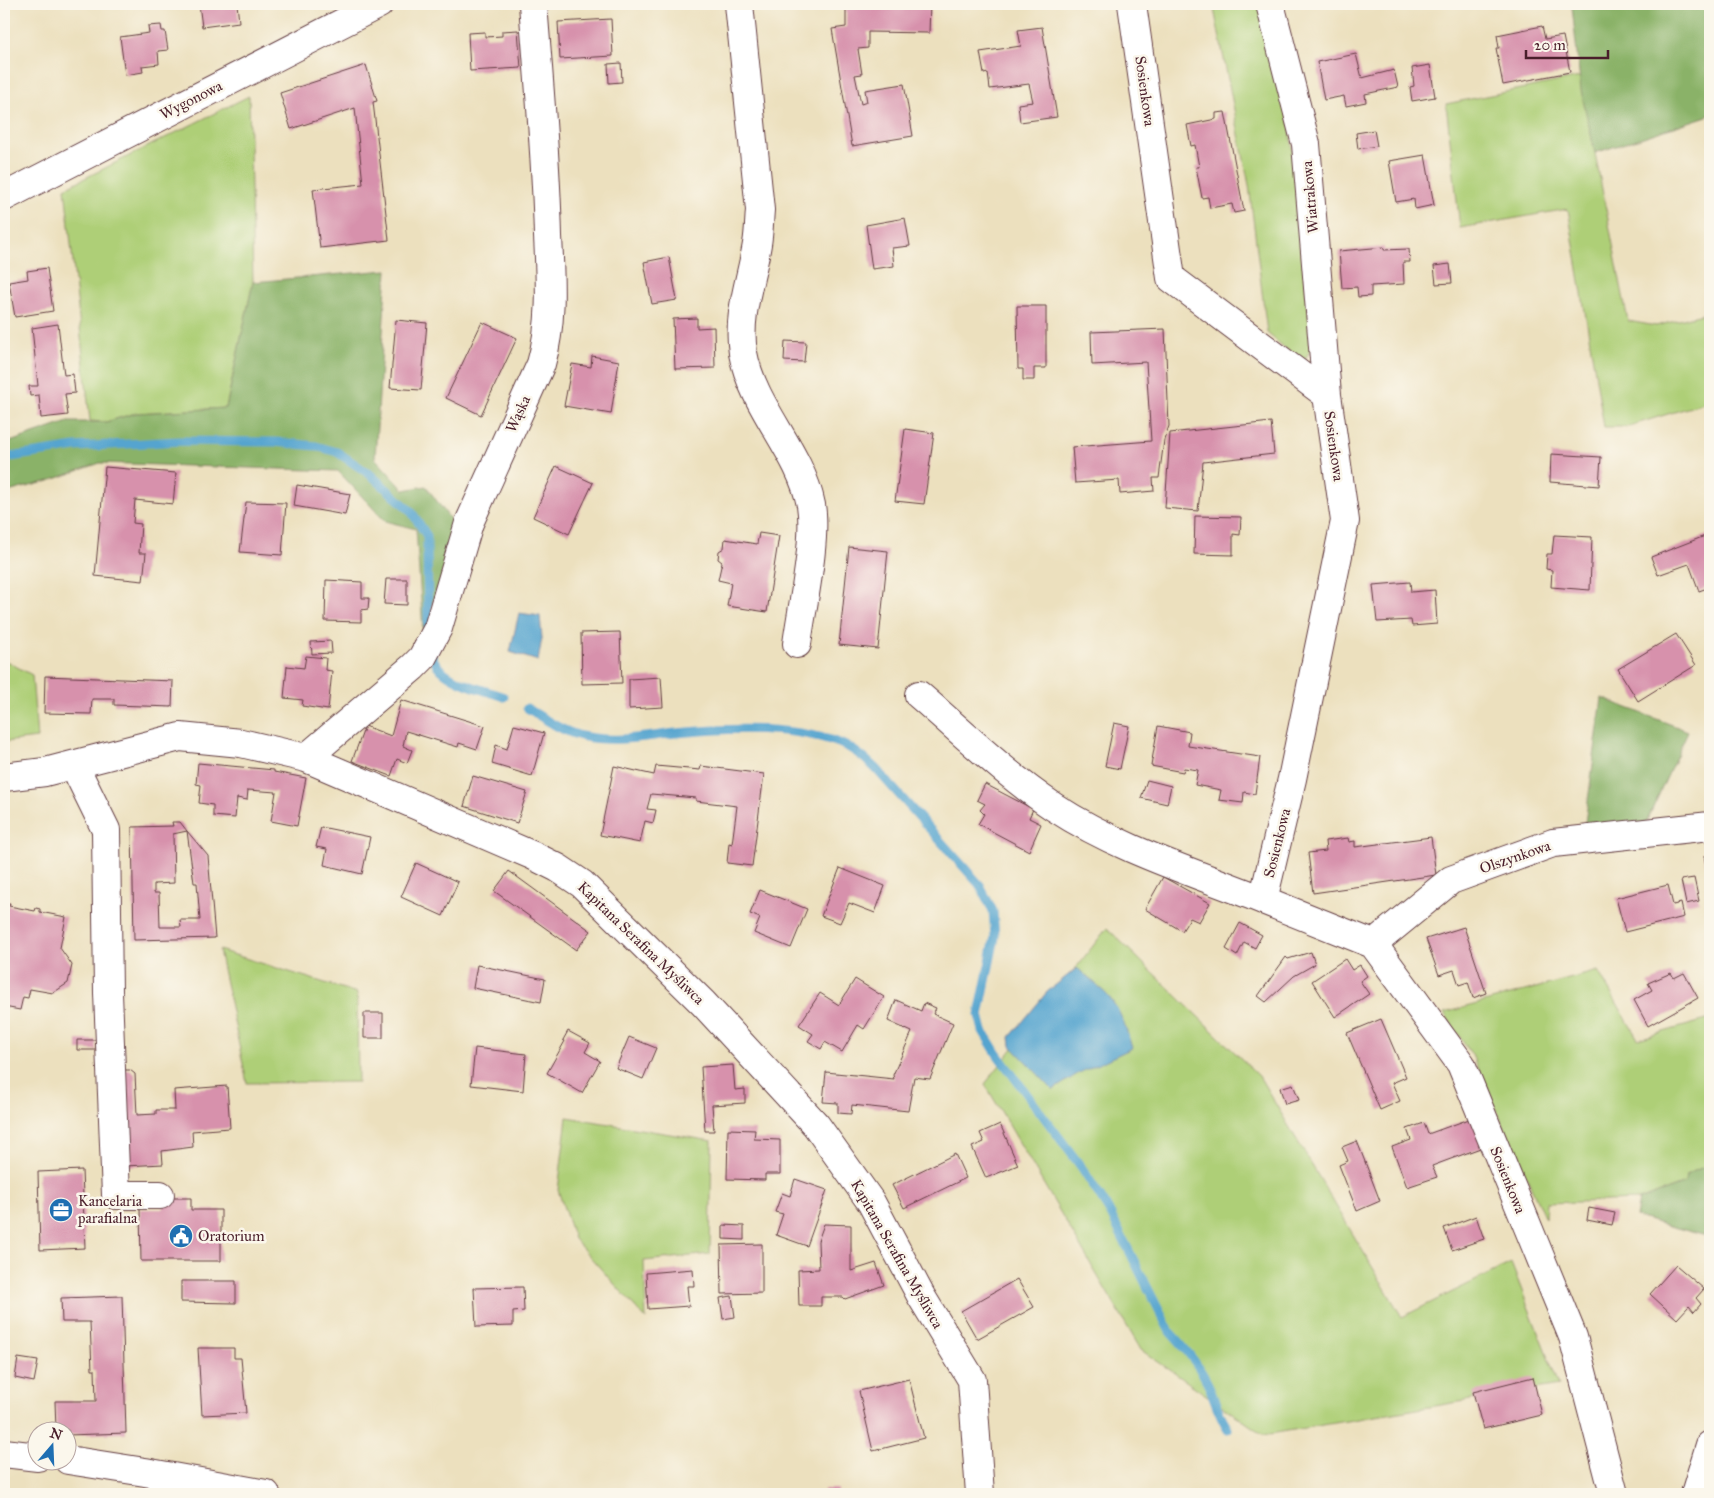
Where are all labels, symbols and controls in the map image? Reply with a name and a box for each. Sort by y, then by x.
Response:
scale bar [1526,28,1609,60]
text: 20 m [1534,36,1566,54]
street label: Sosienkowa [1131,55,1159,128]
street label: Wygonowa [157,76,226,123]
street label: Wiatrakowa [1298,159,1322,234]
street label: Wąska [502,392,535,435]
street label: Sosienkowa [1320,410,1348,483]
street label: Sosienkowa [1260,806,1294,879]
street label: Olszynkowa [1477,836,1553,877]
street label: Kapitana Serafina Myśliwca [574,878,709,1009]
street label: Sosienkowa [1486,1144,1530,1217]
street label: Kapitana Serafina Myśliwca [847,1176,947,1332]
place label: Kancelaria parafialna [77,1192,143,1227]
office icon: Kancelaria parafialna [48,1197,74,1223]
public building icon: Oratorium [168,1223,194,1249]
place label: Oratorium [198,1227,265,1245]
north arrow [28,1420,78,1470]
text: N [48,1424,65,1444]

